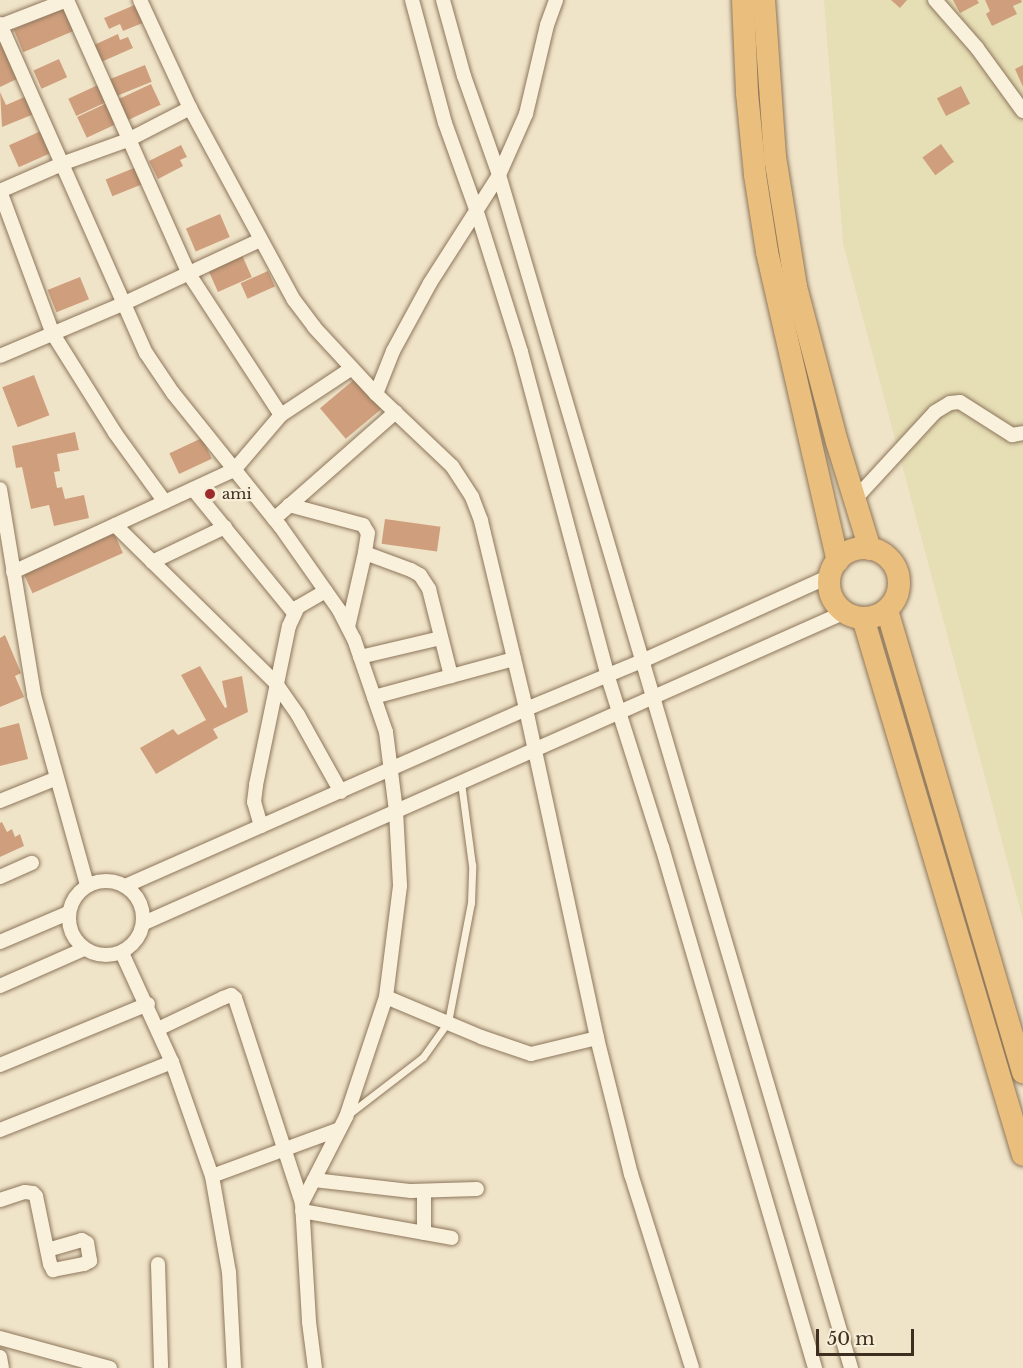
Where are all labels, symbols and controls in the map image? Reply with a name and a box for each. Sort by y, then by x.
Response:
place label: ami [222,485,252,503]
marker: ami [203,487,217,501]
scale bar [819,1317,916,1355]
text: 50 m [827,1328,875,1350]

